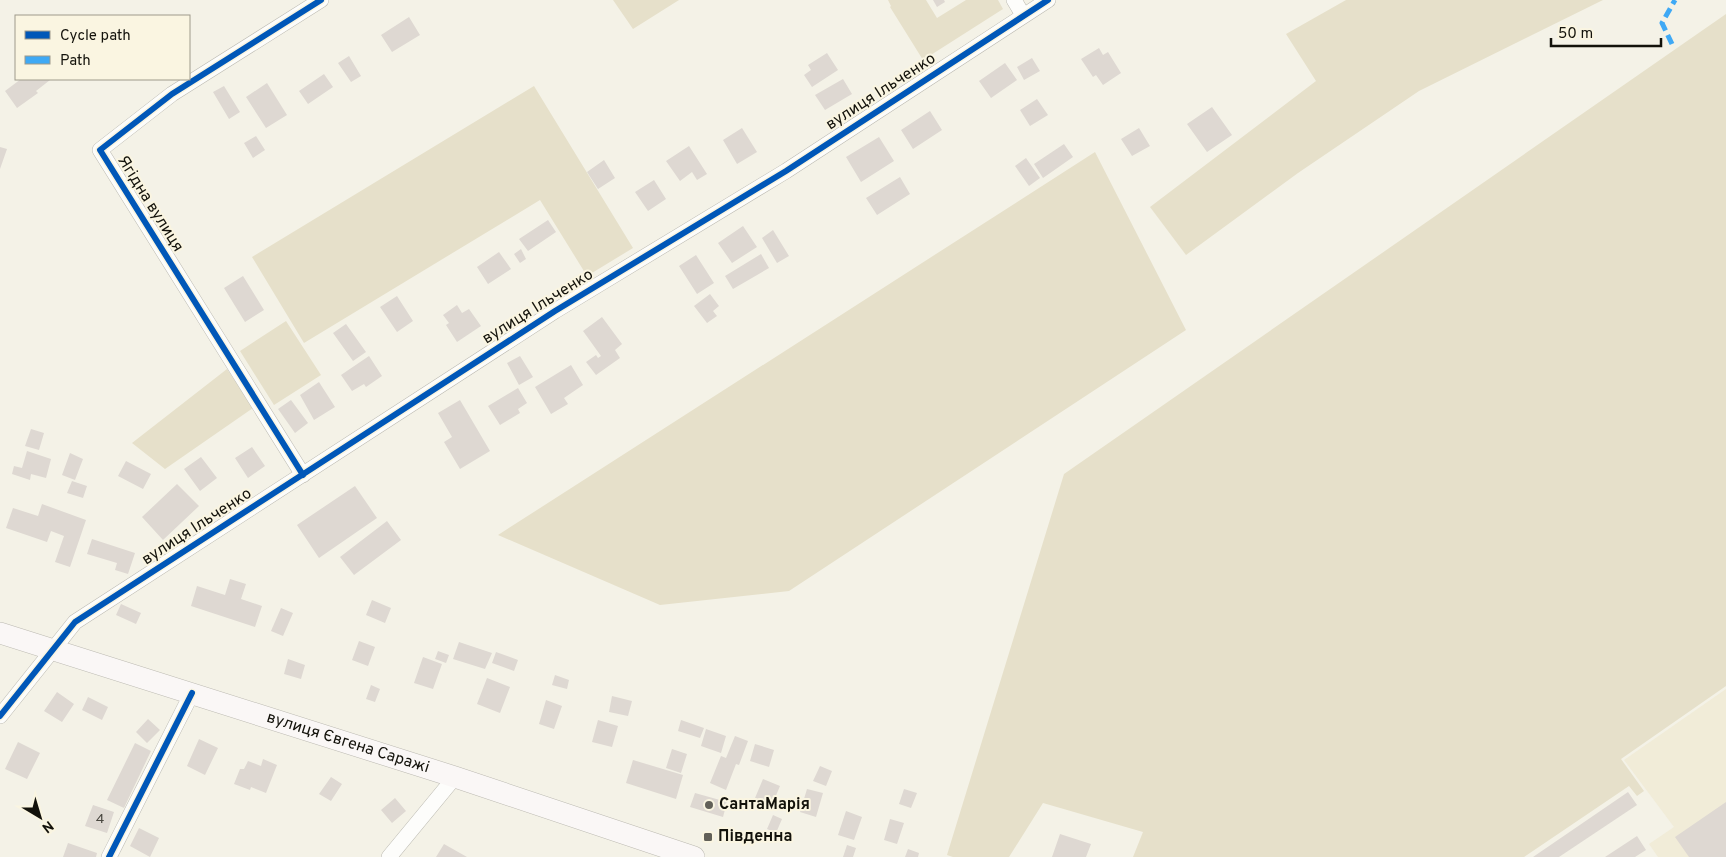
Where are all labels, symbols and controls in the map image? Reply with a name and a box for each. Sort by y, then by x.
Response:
legend [15,15,190,80]
scale bar [1551,15,1661,47]
text: 50 m [1558,25,1593,44]
text: Cycle path [60,27,131,46]
street label: вулиця Ільченко [822,49,940,135]
text: Path [60,52,91,71]
street label: Ягідна вулиця [112,152,188,256]
street label: вулиця Ільченко [479,265,597,349]
street label: вулиця Ільченко [138,484,256,570]
street label: вулиця Євгена Саражі [264,708,432,778]
north arrow [15,792,65,842]
place label: СантаМарія [719,795,810,815]
marker: СантаМарія [703,799,715,811]
house number: 4 [96,811,104,828]
text: N [38,816,56,836]
place label: Південна [718,827,792,847]
marker: Південна [702,831,714,843]

